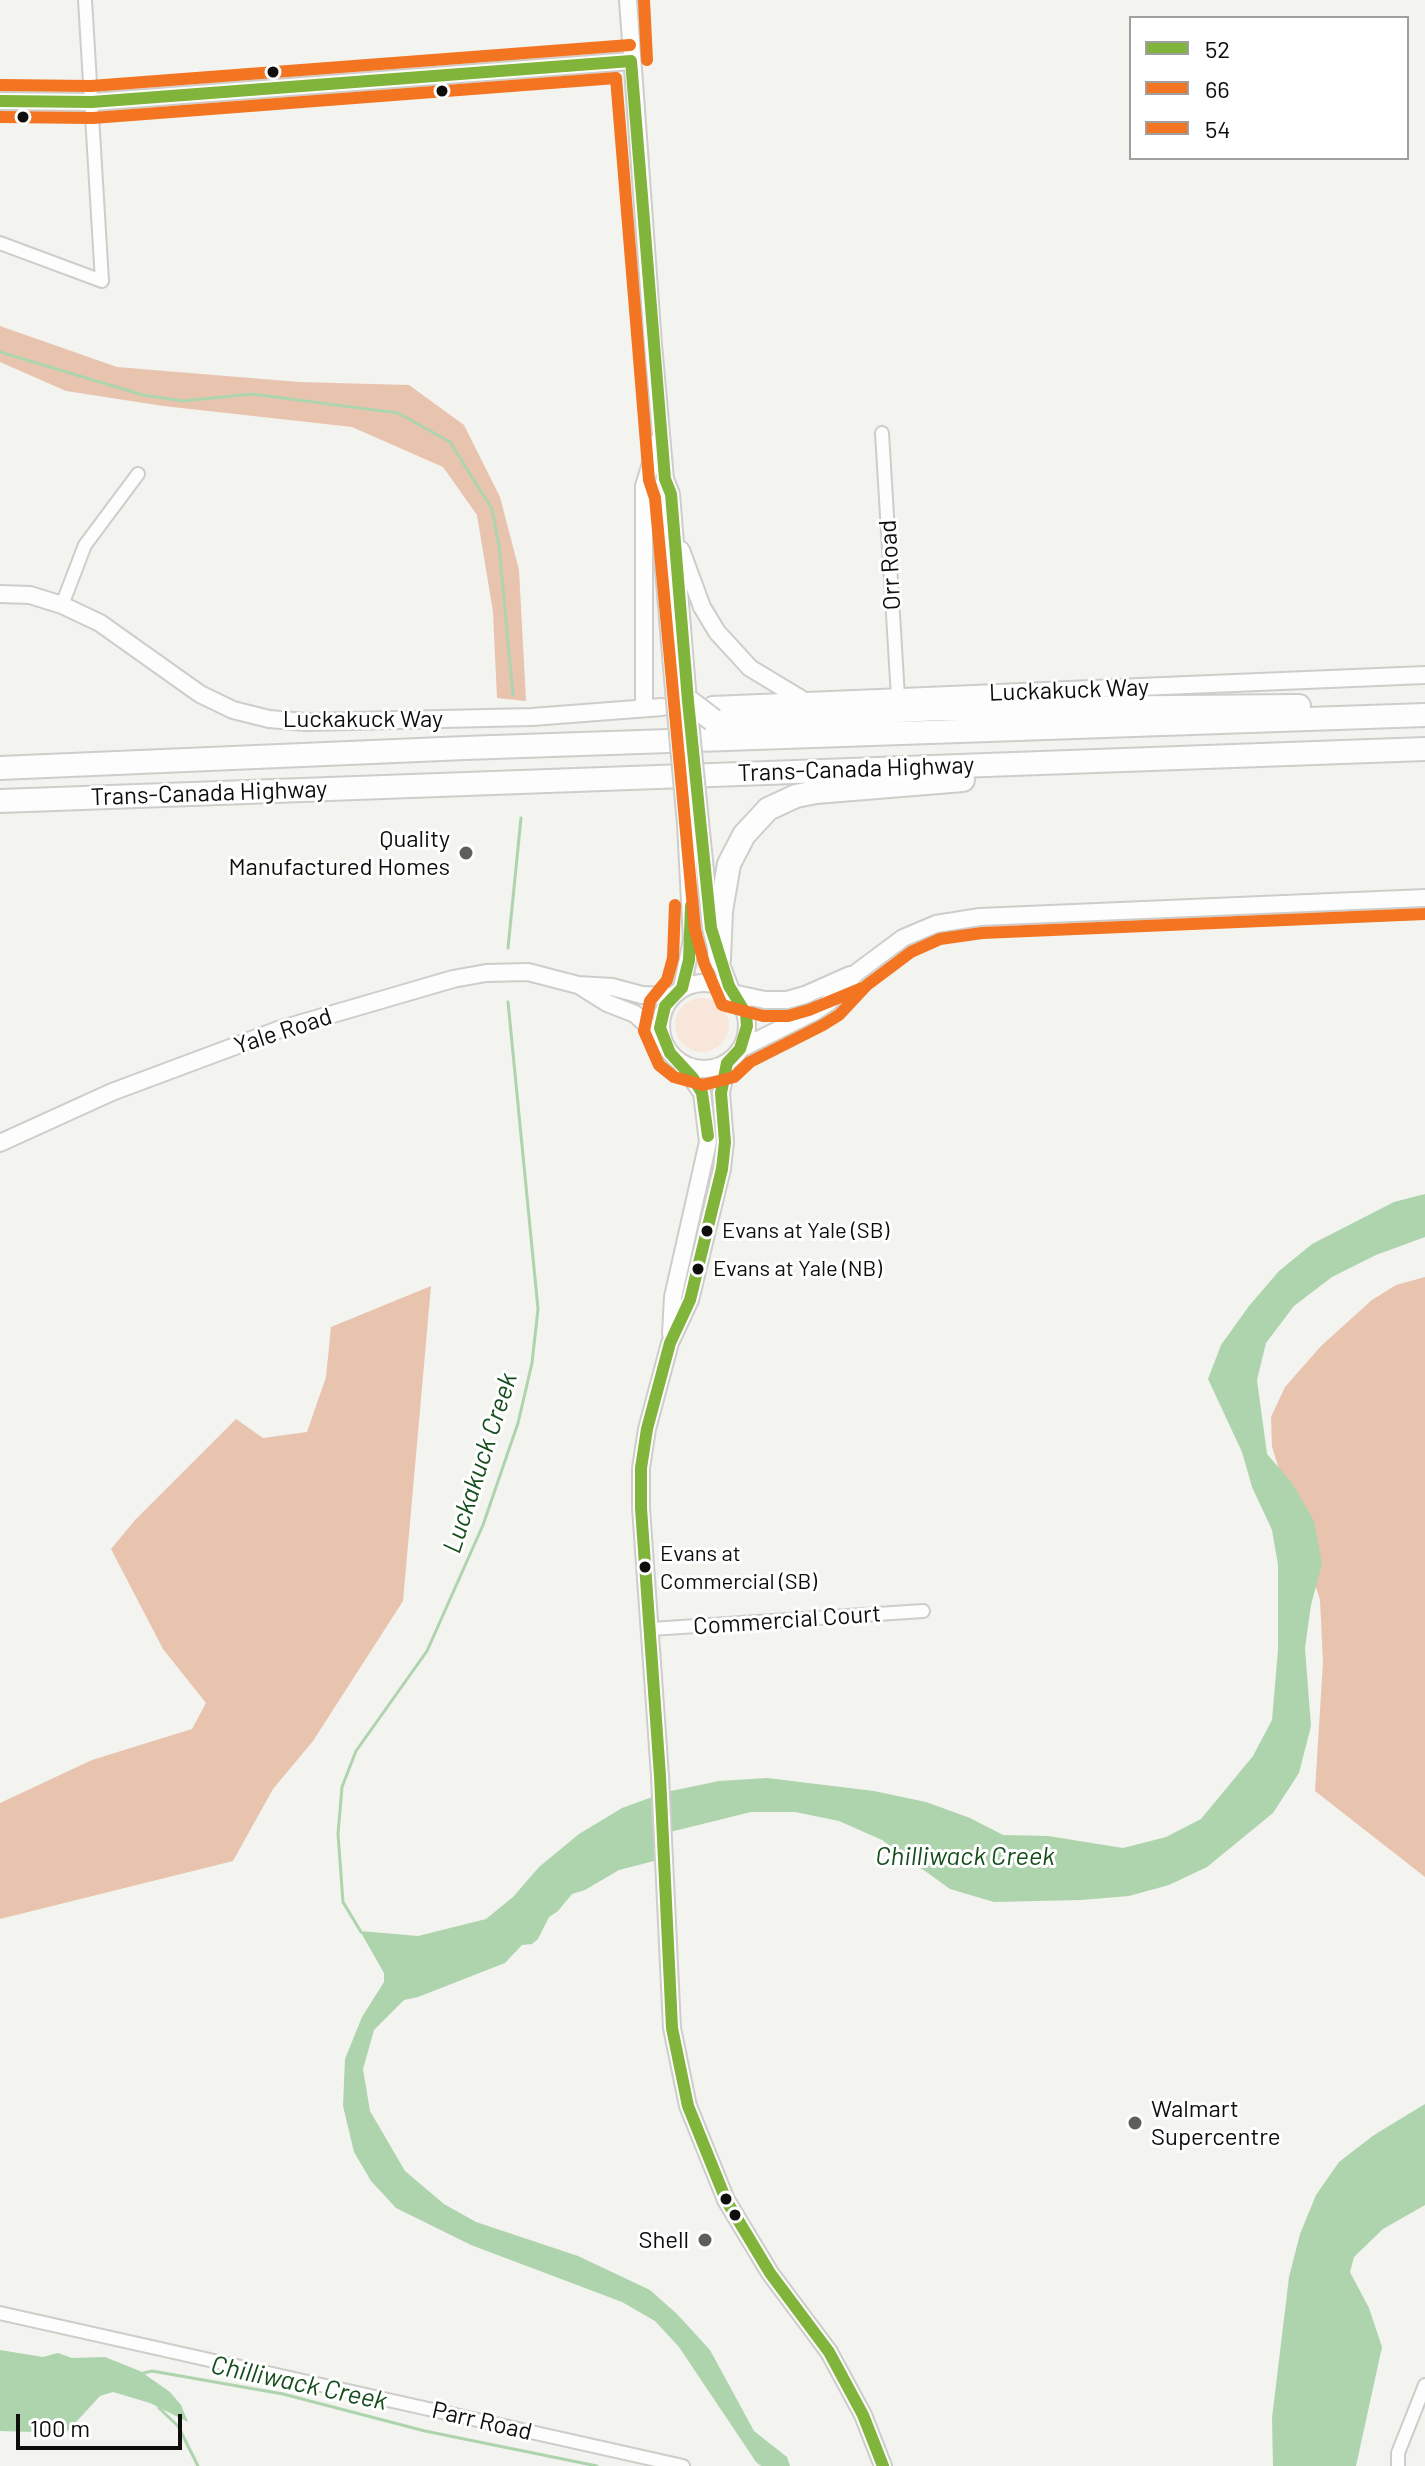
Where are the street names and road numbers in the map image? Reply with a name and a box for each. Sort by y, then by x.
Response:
street label: Orr Road [873,519,907,611]
street label: Luckakuck Way [988,673,1150,707]
street label: Luckakuck Way [283,705,443,733]
street label: Trans-Canada Highway [737,750,975,788]
street label: Trans-Canada Highway [90,774,328,812]
street label: Yale Road [231,1002,335,1060]
street label: Commercial Court [692,1599,882,1641]
street label: Parr Road [429,2396,535,2446]

